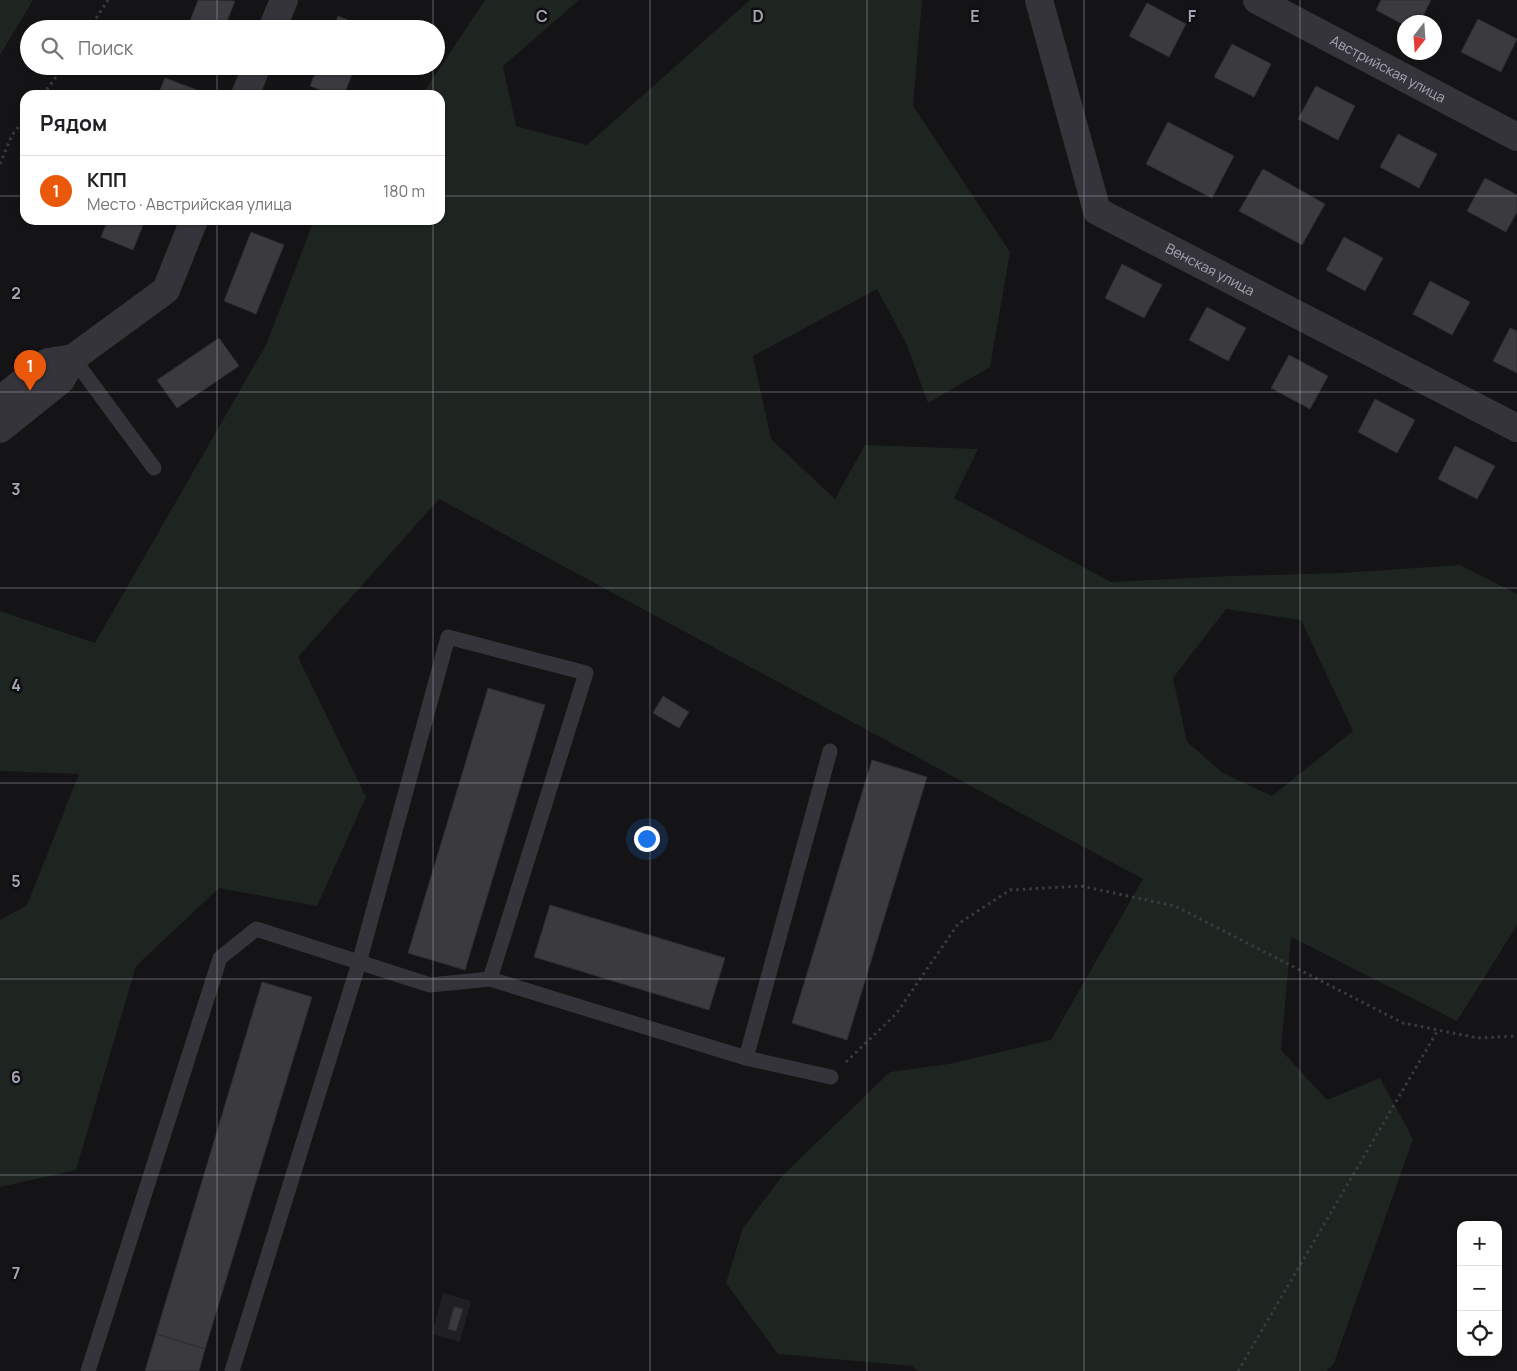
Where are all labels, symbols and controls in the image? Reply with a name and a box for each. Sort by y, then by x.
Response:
text: C [536,5,548,27]
text: D [752,5,764,27]
text: E [970,5,980,27]
text: F [1188,5,1197,27]
north arrow [1397,15,1442,60]
search box [20,20,445,75]
street label: Австрийская улица [1327,30,1449,107]
icon: search [38,34,66,62]
text: Поиск [78,35,133,61]
text: Рядом [40,109,107,137]
text: КПП [87,167,127,193]
text: 1 [52,180,60,202]
text: 180 m [383,180,425,202]
text: Место · Австрийская улица [87,193,292,215]
street label: Венская улица [1162,238,1258,300]
text: 2 [11,282,21,304]
pin: 1 [14,350,46,391]
text: 3 [11,478,21,500]
text: 4 [11,674,21,696]
your location [634,826,660,852]
text: 5 [11,870,21,892]
text: 6 [11,1066,21,1088]
map controls [1457,1221,1502,1356]
button: + [1457,1221,1502,1266]
text: 7 [12,1262,20,1284]
button: − [1457,1266,1502,1311]
button: locate [1457,1311,1502,1356]

